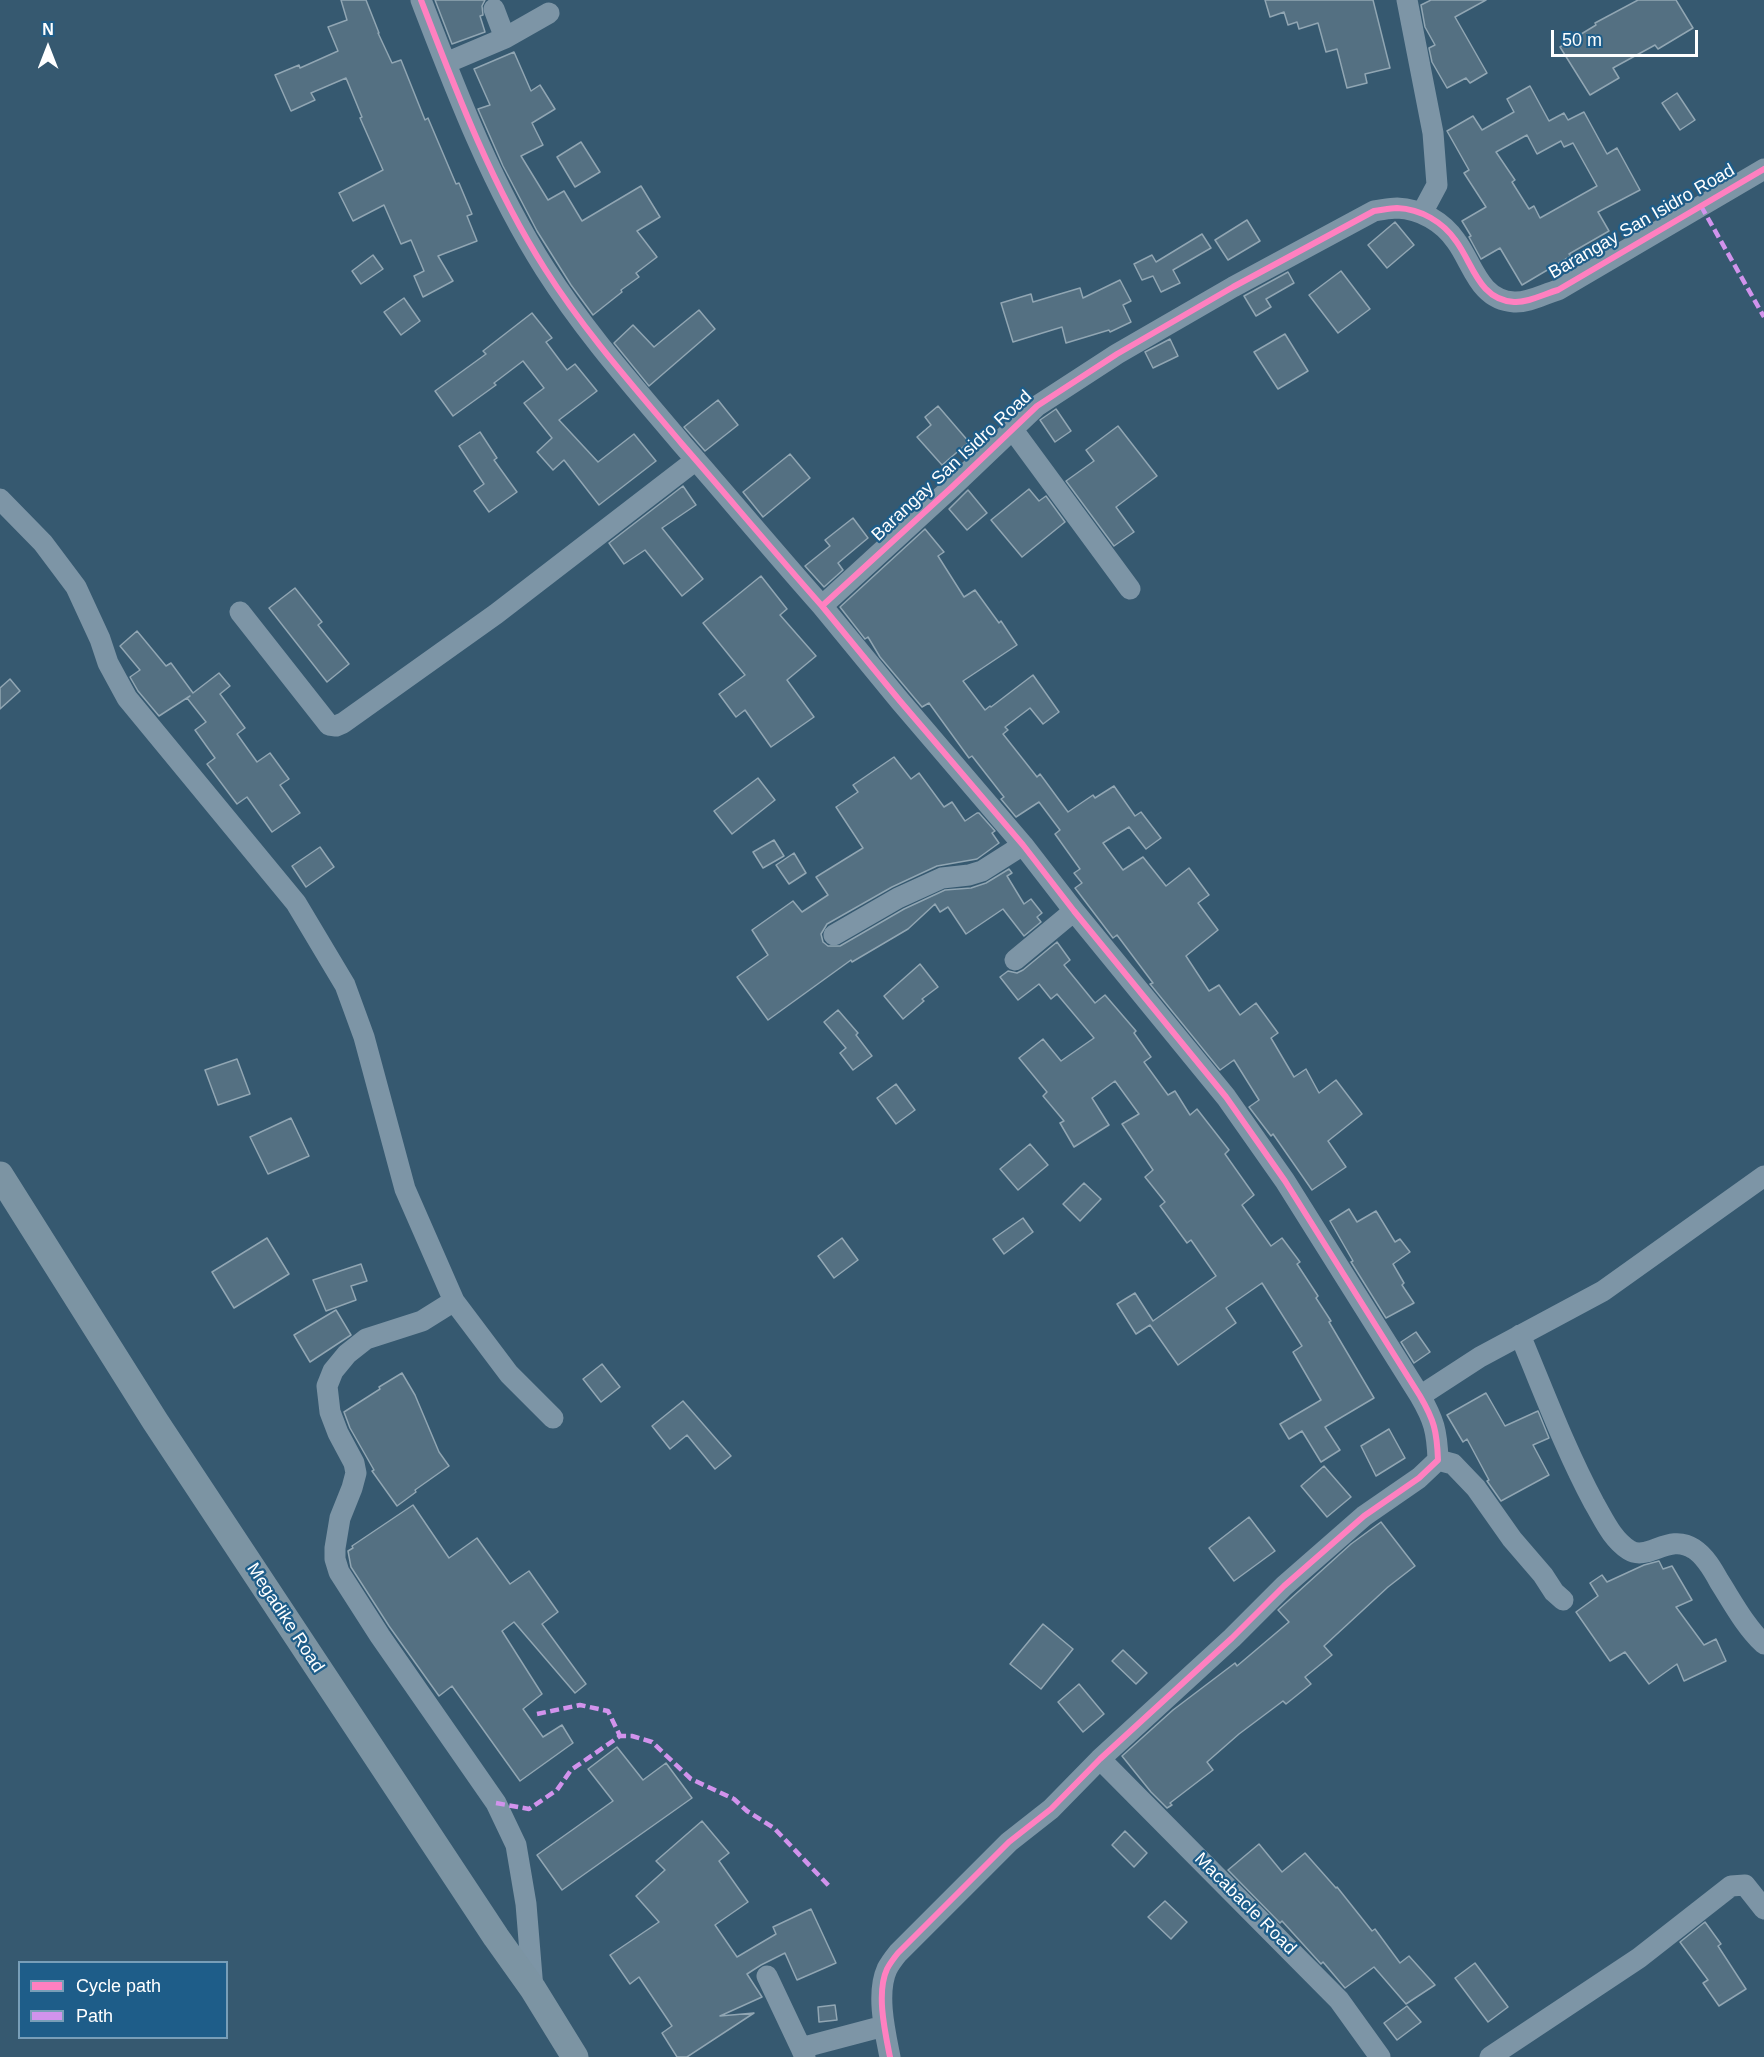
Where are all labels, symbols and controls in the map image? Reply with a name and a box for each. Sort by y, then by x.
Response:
north arrow [18,18,78,78]
scale bar [1554,18,1701,56]
text: N [42,21,54,38]
text: 50 m [1562,30,1602,50]
street label: Barangay San Isidro Road [1545,160,1739,284]
street label: Barangay San Isidro Road [867,386,1037,546]
street label: Megadike Road [242,1559,328,1677]
street label: Macabacle Road [1190,1849,1300,1959]
legend [18,1961,228,2039]
text: Cycle path [76,1976,161,1996]
text: Path [76,2006,113,2026]

